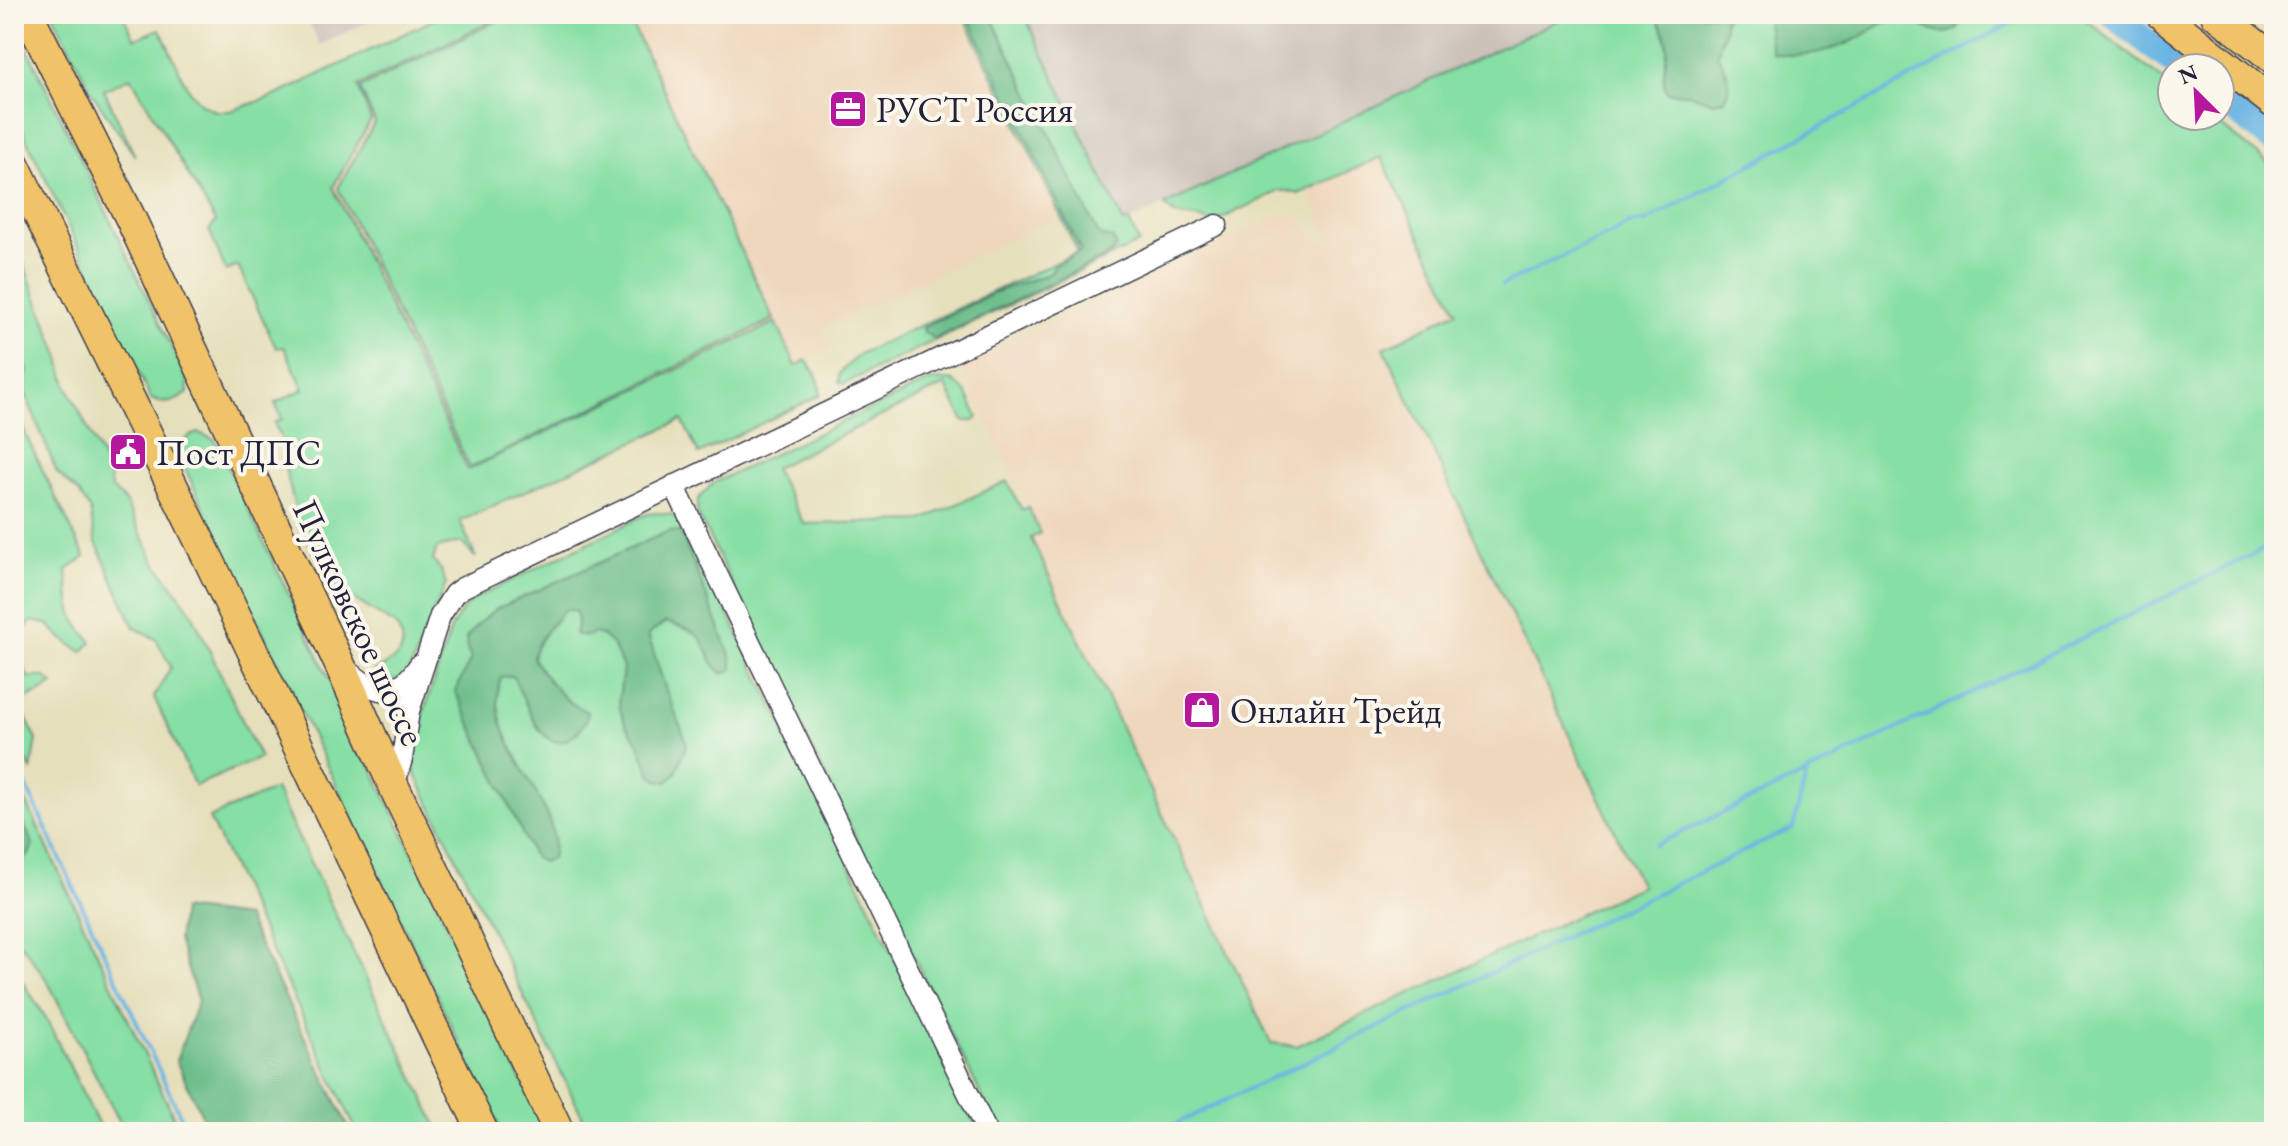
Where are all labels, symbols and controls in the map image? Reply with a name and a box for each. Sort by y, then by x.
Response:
north arrow [2156,52,2236,132]
text: N [2174,57,2202,91]
place label: РУСТ Россия [876,86,1073,133]
office icon: РУСТ Россия [827,88,869,130]
place label: Пост ДПС [156,429,321,476]
public building icon: Пост ДПС [107,431,149,473]
street label: Пулковское шоссе [282,492,437,753]
place label: Онлайн Трейд [1230,687,1442,734]
shop icon: Онлайн Трейд [1181,689,1223,731]

